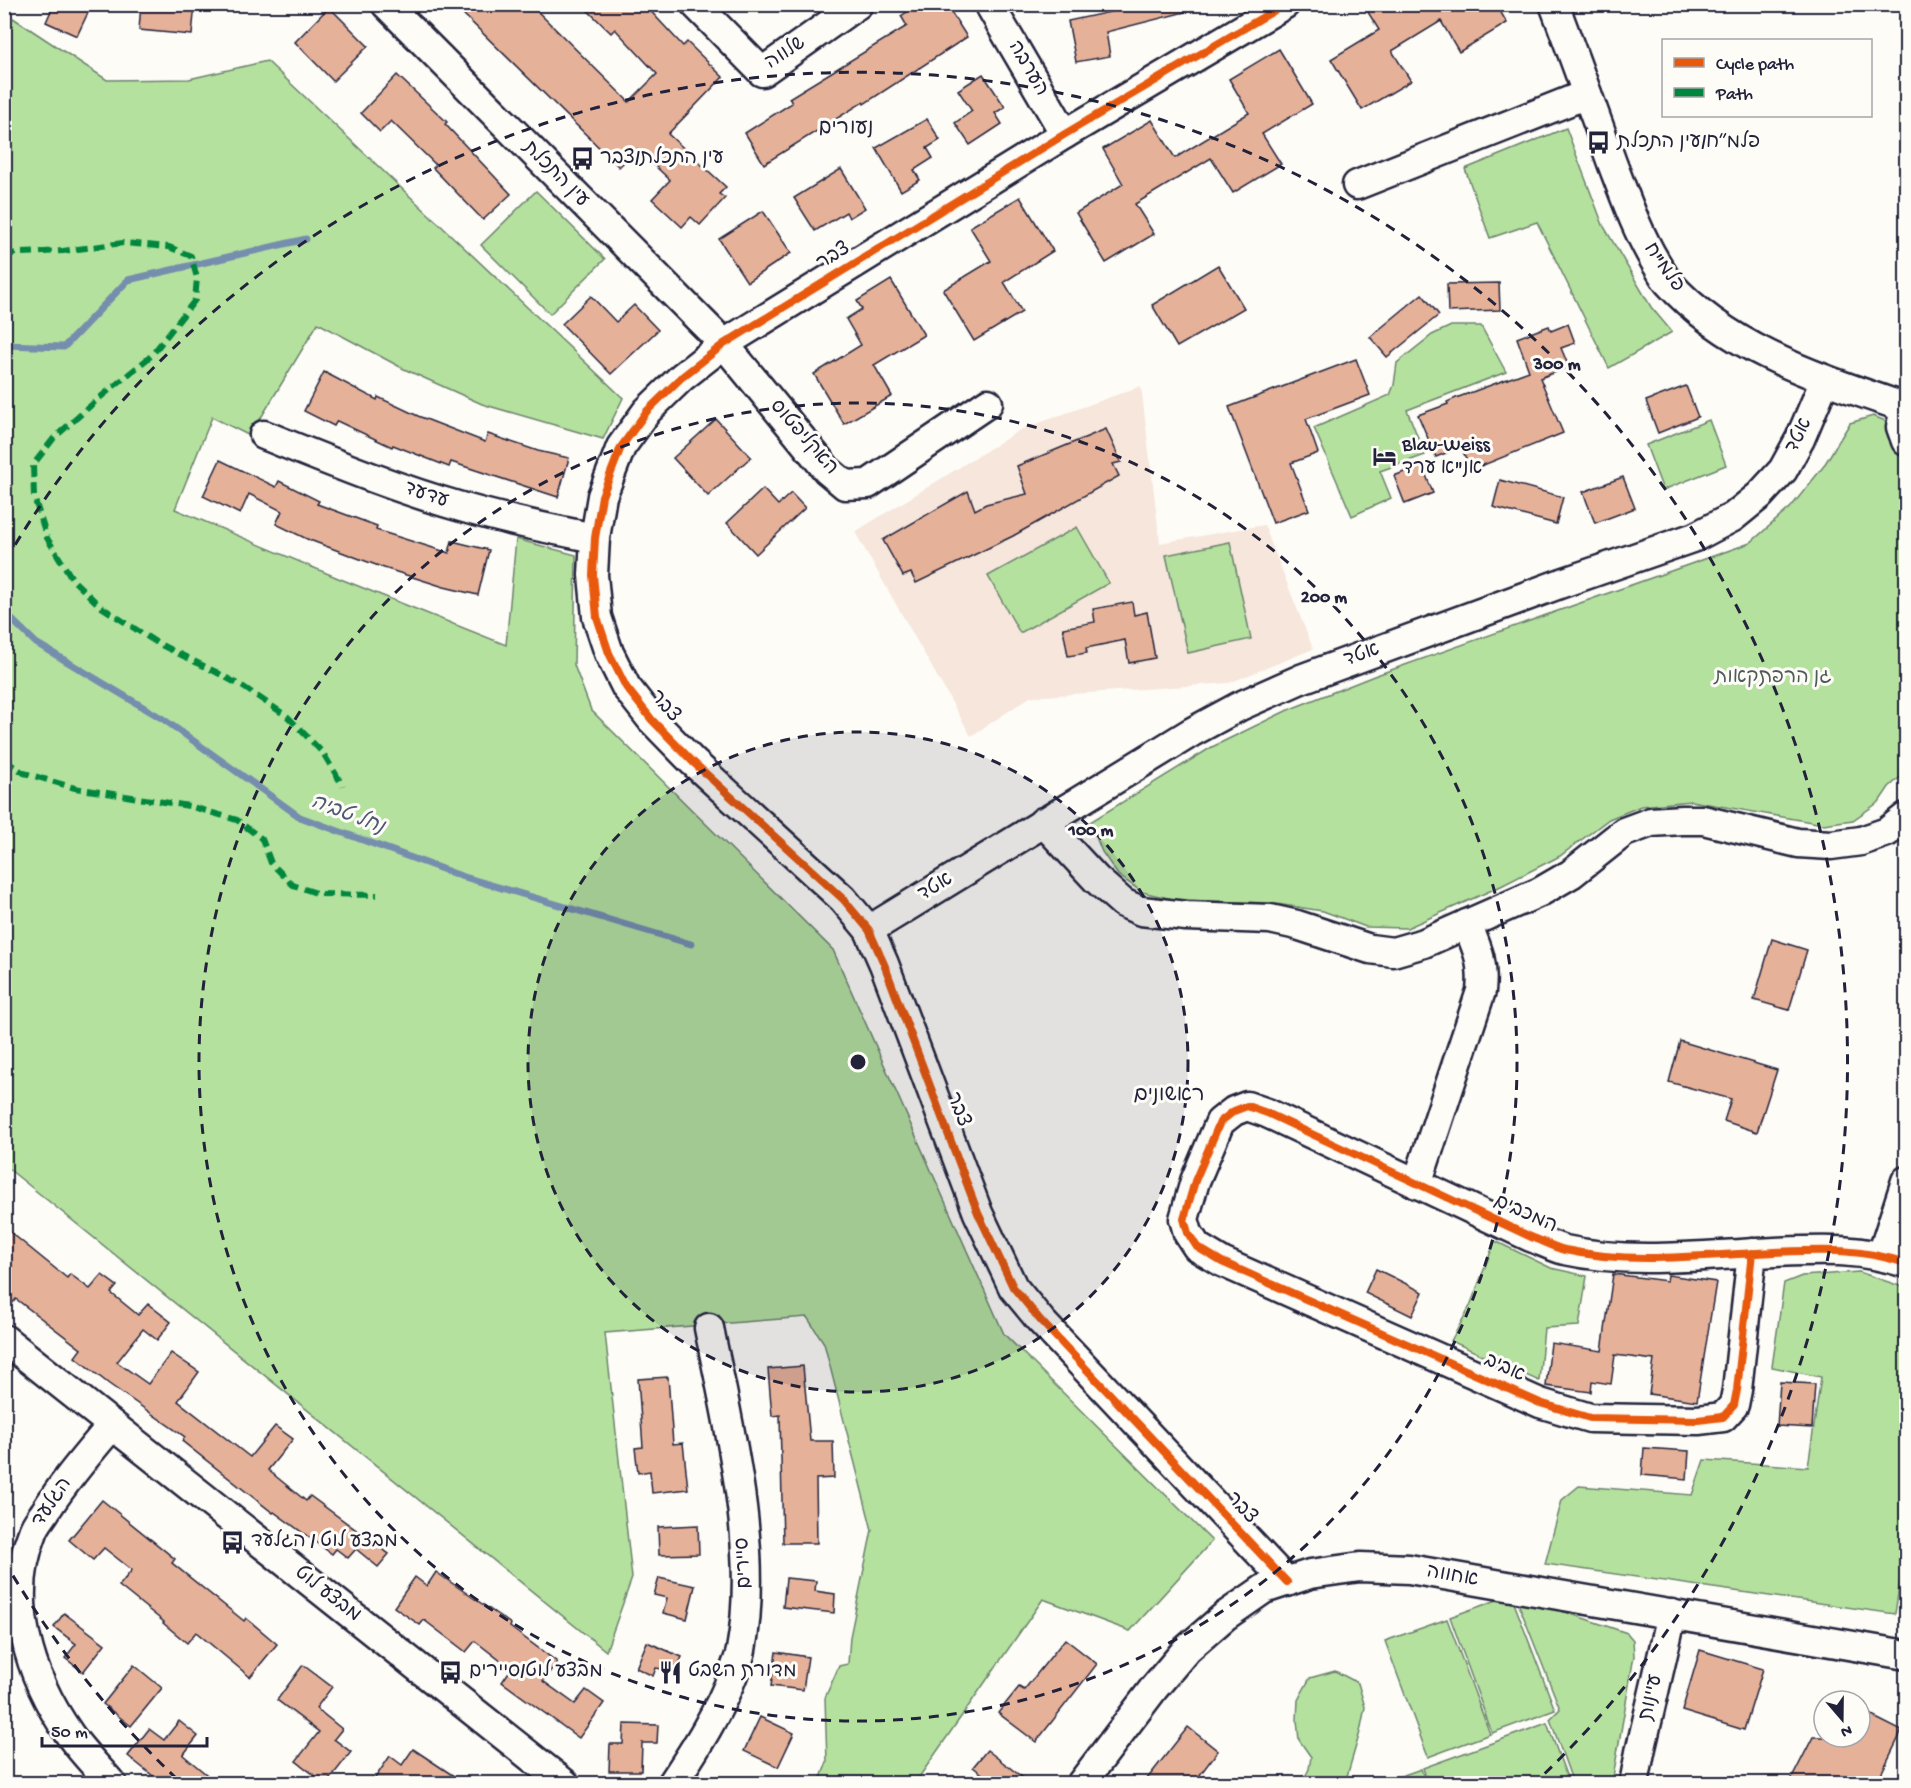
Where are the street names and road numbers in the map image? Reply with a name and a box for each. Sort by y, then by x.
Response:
street label: שלווה [761,31,811,75]
street label: הערבה [1002,37,1052,101]
street label: עין התכלת [516,135,594,213]
street label: צבר [813,238,855,276]
street label: פלמ"ח [1638,238,1690,297]
street label: האקליפטוס [764,394,843,480]
street label: אטד [1781,414,1818,457]
street label: עדעד [401,478,451,514]
street label: אטד [1341,638,1383,673]
street label: צבר [644,686,684,728]
street label: אטד [914,868,957,907]
street label: צבר [940,1090,974,1130]
street label: המכבים [1490,1191,1560,1239]
street label: אביב [1480,1350,1528,1388]
street label: הגלעד [26,1473,78,1532]
street label: צבר [1221,1488,1261,1530]
street label: סיירים [732,1537,758,1589]
street label: מבצע לוט [289,1560,366,1628]
street label: אחווה [1424,1561,1480,1593]
street label: עיינות [1636,1672,1669,1723]

